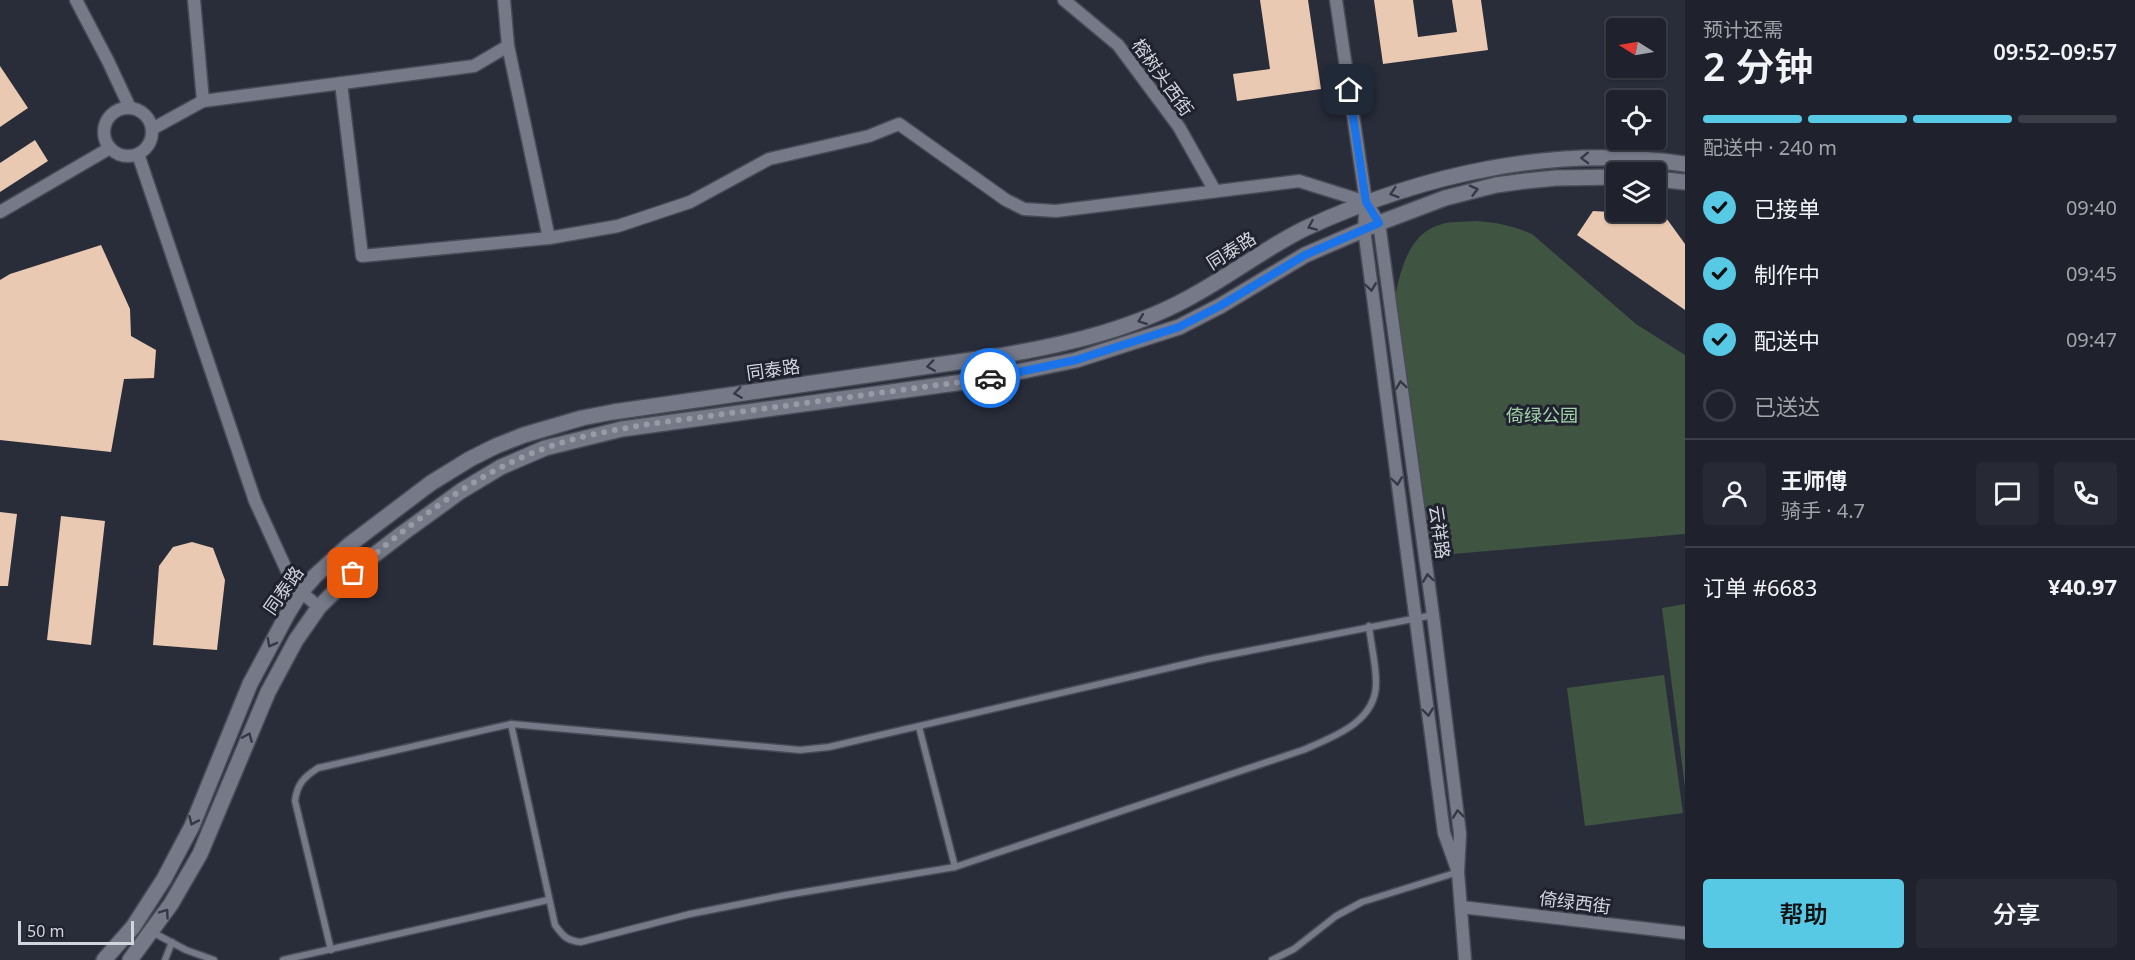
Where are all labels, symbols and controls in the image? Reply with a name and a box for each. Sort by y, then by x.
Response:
text: 预计还需 [1703,16,1783,43]
north arrow [1606,18,1666,78]
map controls [1606,18,1666,222]
street label: 榕树头西街 [1127,34,1199,120]
text: 09:52–09:57 [1993,36,2117,66]
text: 2 分钟 [1703,39,1813,92]
pin [1323,64,1374,115]
icon: home [1332,73,1365,106]
button: locate [1606,90,1666,150]
text: 配送中 · 240 m [1703,134,1837,161]
one-way arrow [1580,152,1589,164]
button: layers [1606,162,1666,222]
one-way arrow [1468,185,1478,198]
one-way arrow [1389,186,1400,198]
icon: check [1703,191,1736,224]
text: 已接单 [1754,193,1820,223]
text: 09:40 [2066,194,2117,221]
one-way arrow [1308,218,1319,230]
street label: 同泰路 [1202,226,1260,274]
icon: check [1703,257,1736,290]
text: 制作中 [1754,259,1820,289]
text: 09:45 [2066,260,2117,287]
one-way arrow [1365,283,1377,292]
one-way arrow [1137,313,1148,325]
icon: check [1703,323,1736,356]
text: 配送中 [1754,325,1820,355]
text: 09:47 [2066,326,2117,353]
courier [960,348,1020,408]
street label: 同泰路 [745,353,801,385]
one-way arrow [927,359,936,372]
icon: car [974,362,1007,395]
one-way arrow [1396,381,1408,390]
one-way arrow [734,387,743,399]
text: 已送达 [1754,391,1820,421]
park label: 倚绿公园 [1506,403,1578,427]
button: person [1703,462,1766,525]
button: chat [1976,462,2039,525]
button: phone [2054,462,2117,525]
text: 王师傅 [1781,465,1847,495]
one-way arrow [1390,476,1403,485]
text: 骑手 · 4.7 [1781,497,1865,524]
street label: 云祥路 [1424,504,1456,560]
pin [327,547,378,598]
icon: bag [336,556,369,589]
street label: 同泰路 [258,561,308,619]
text: ¥40.97 [2048,571,2117,601]
text: 订单 #6683 [1703,572,1817,602]
one-way arrow [1422,574,1434,583]
one-way arrow [267,637,278,647]
one-way arrow [1421,707,1433,716]
one-way arrow [241,733,253,744]
one-way arrow [1452,809,1464,818]
one-way arrow [189,815,201,826]
button: 帮助 [1703,879,1904,948]
button: 分享 [1916,879,2117,948]
street label: 倚绿西街 [1538,886,1612,918]
one-way arrow [158,909,169,920]
scale bar [18,918,134,946]
text: 50 m [27,920,64,942]

